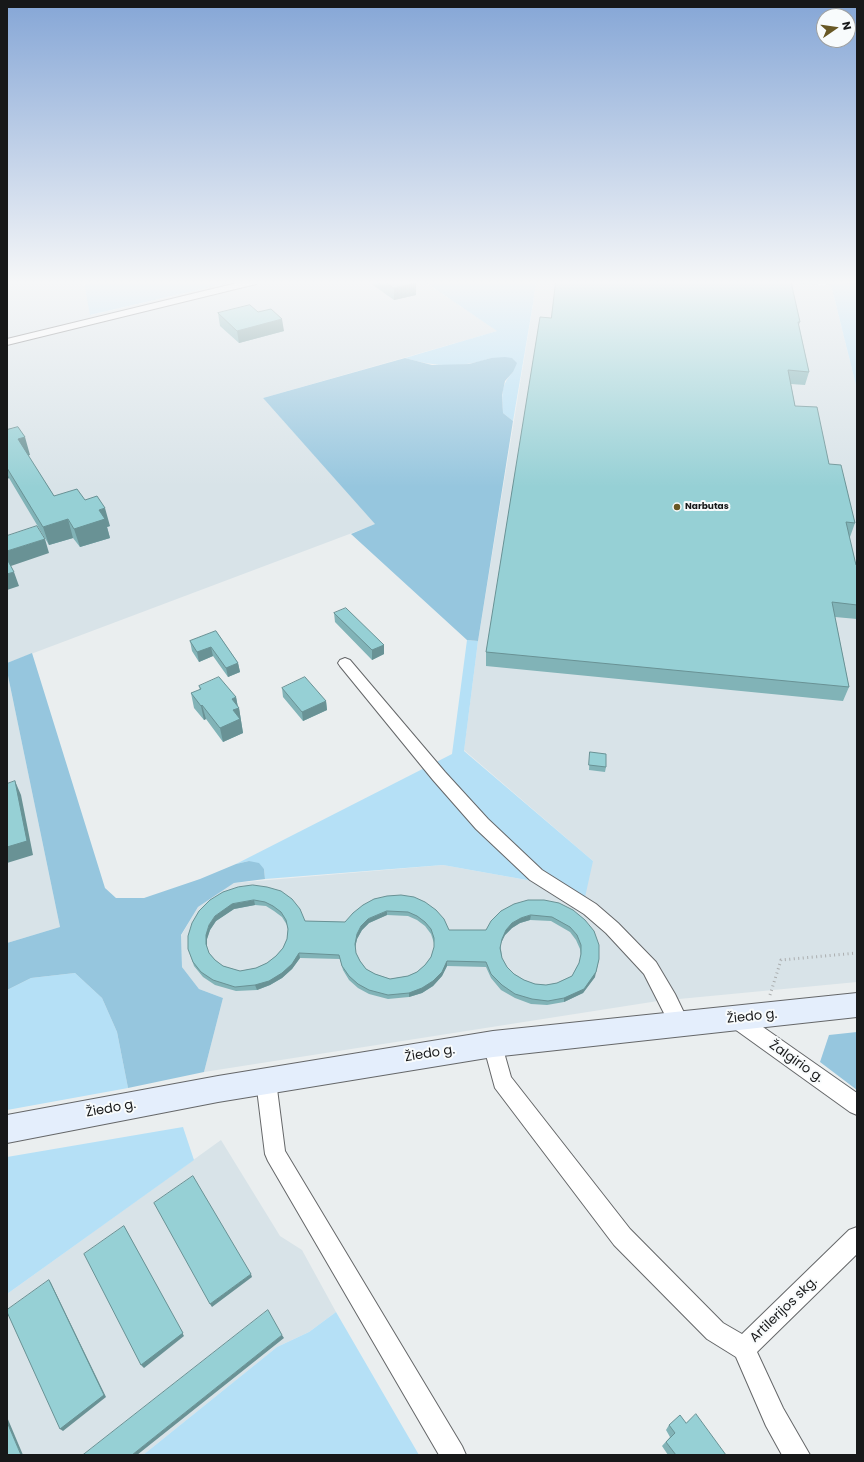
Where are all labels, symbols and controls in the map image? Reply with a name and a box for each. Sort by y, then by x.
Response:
north arrow [816,8,856,48]
text: N [838,20,855,31]
marker: Narbutas [672,502,682,512]
place label: Narbutas [685,502,729,512]
street label: Žiedo g. [726,1007,778,1027]
street label: Žalgirio g. [766,1038,826,1086]
street label: Žiedo g. [404,1042,456,1066]
street label: Žiedo g. [85,1097,137,1121]
street label: Artilerijos skg. [747,1274,821,1346]

